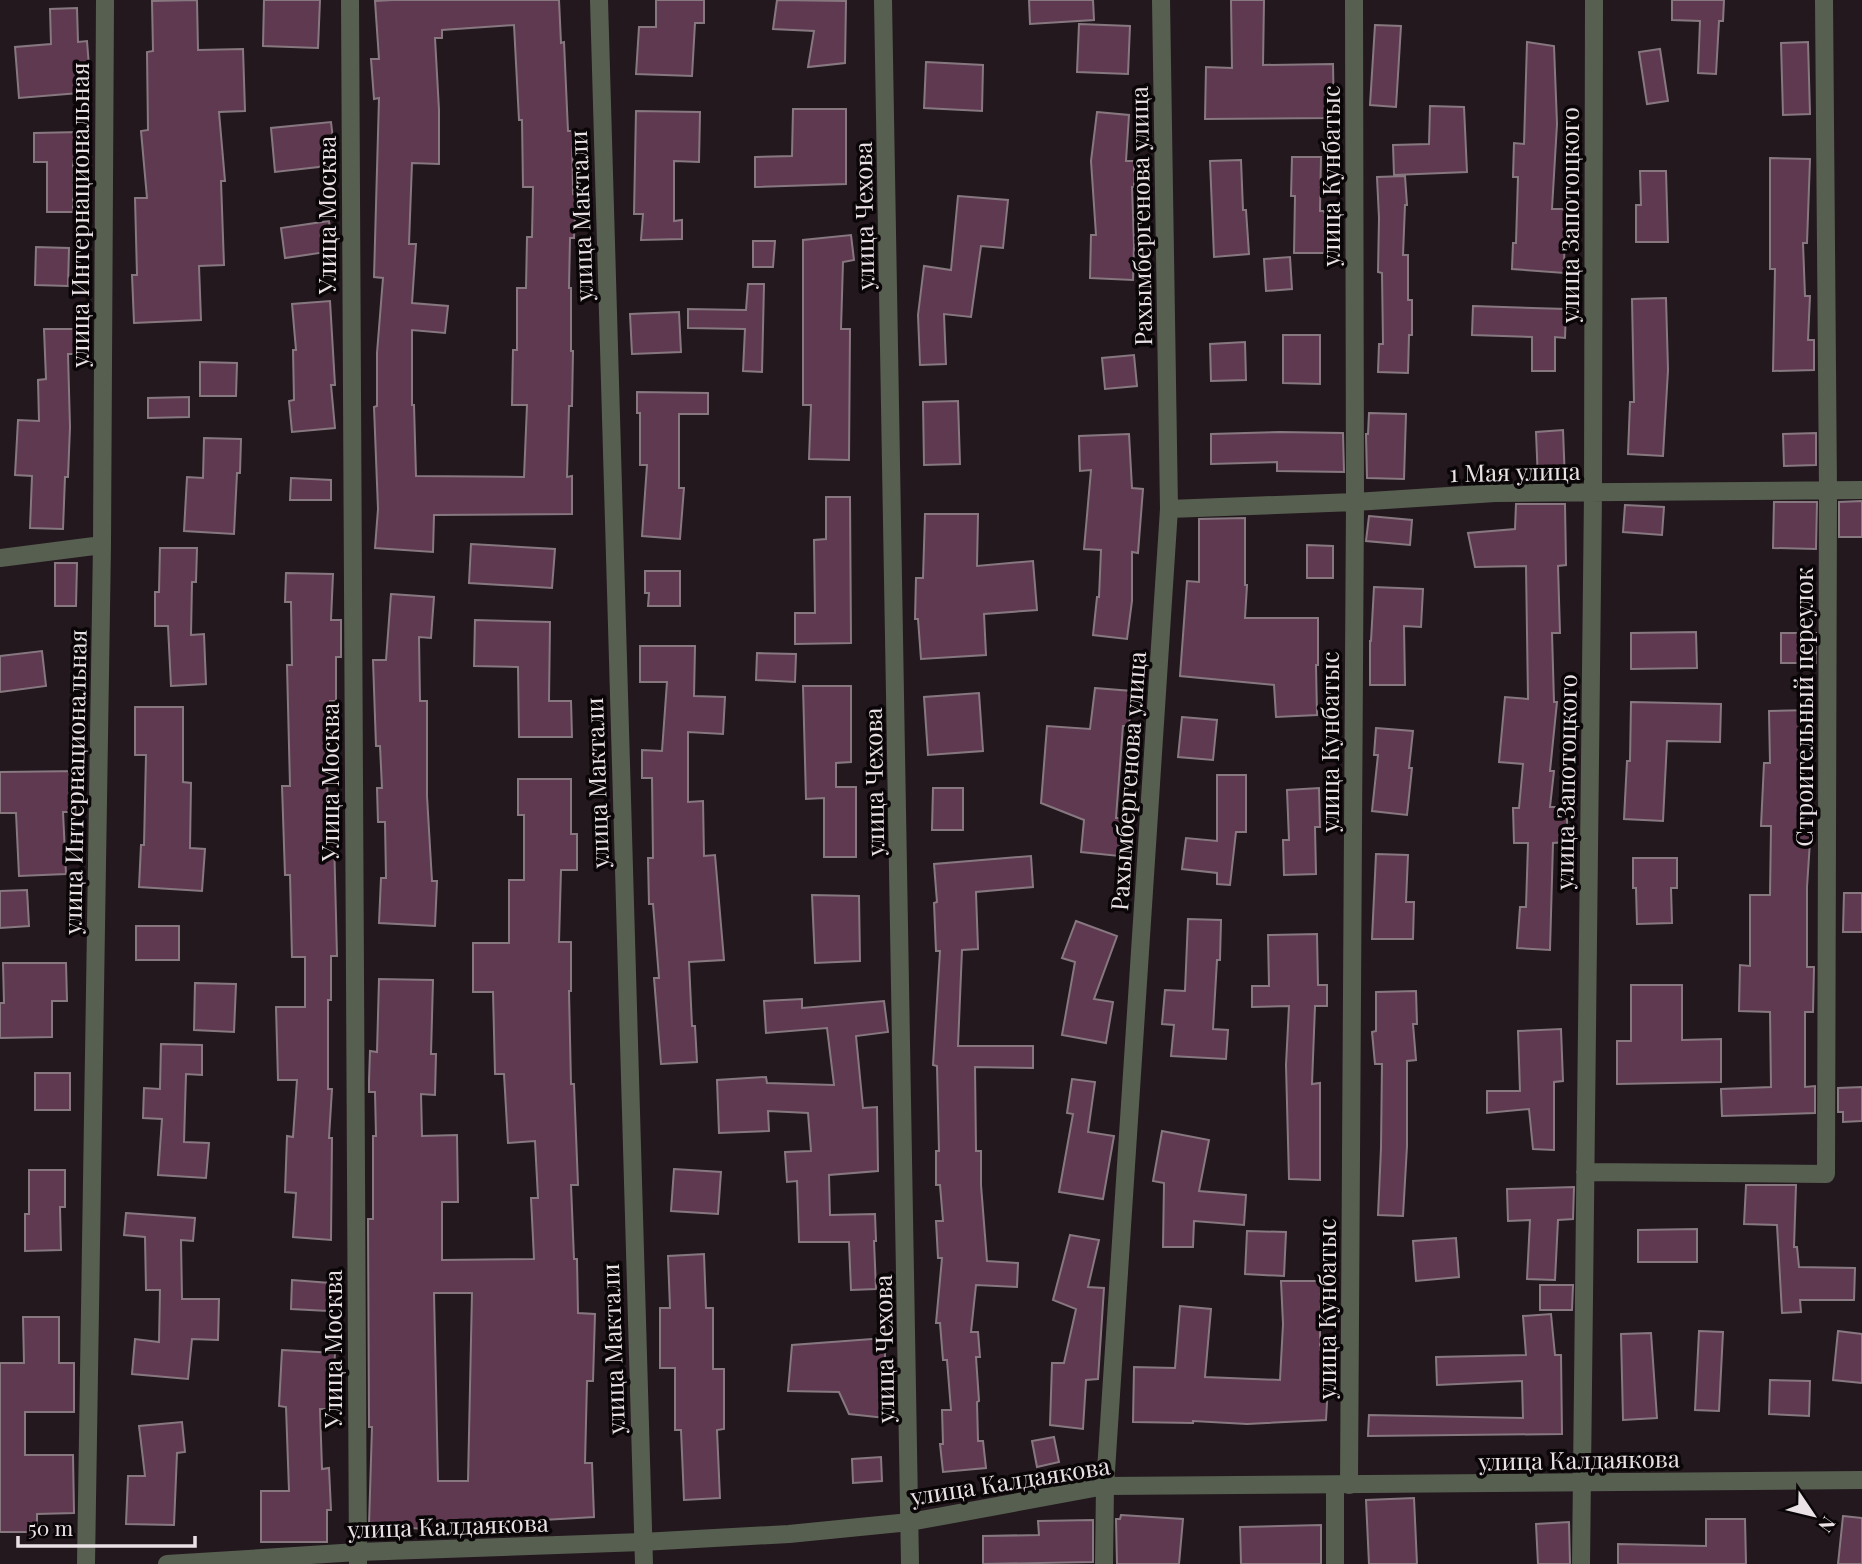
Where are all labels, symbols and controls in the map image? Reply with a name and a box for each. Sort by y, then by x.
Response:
street label: улица Интернациональная [63,62,95,369]
street label: улица Кунбатыс [1314,85,1346,268]
street label: Рахымбергенова улица [1122,86,1158,346]
street label: улица Запотоцкого [1553,107,1585,324]
street label: улица Мактали [561,130,599,303]
street label: Улица Москва [310,136,342,295]
street label: улица Чехова [846,141,880,292]
street label: 1 Мая улица [1449,454,1581,488]
street label: Строительный переулок [1787,567,1819,847]
street label: улица Интернациональная [55,629,93,936]
street label: Рахымбергенова улица [1102,650,1152,912]
street label: улица Кунбатыс [1313,651,1345,834]
street label: улица Запотоцкого [1547,674,1583,891]
street label: улица Мактали [577,697,615,870]
street label: Улица Москва [313,703,345,862]
street label: улица Чехова [856,707,890,858]
street label: улица Кунбатыс [1310,1218,1342,1401]
street label: улица Мактали [593,1263,631,1436]
street label: Улица Москва [316,1270,348,1429]
street label: улица Чехова [866,1274,900,1425]
street label: улица Калдаякова [1477,1441,1680,1477]
street label: улица Калдаякова [907,1448,1112,1512]
north arrow [1778,1480,1848,1550]
scale bar [18,1504,194,1548]
street label: улица Калдаякова [346,1505,549,1545]
text: N [1813,1512,1842,1539]
text: 50 m [28,1513,74,1541]

